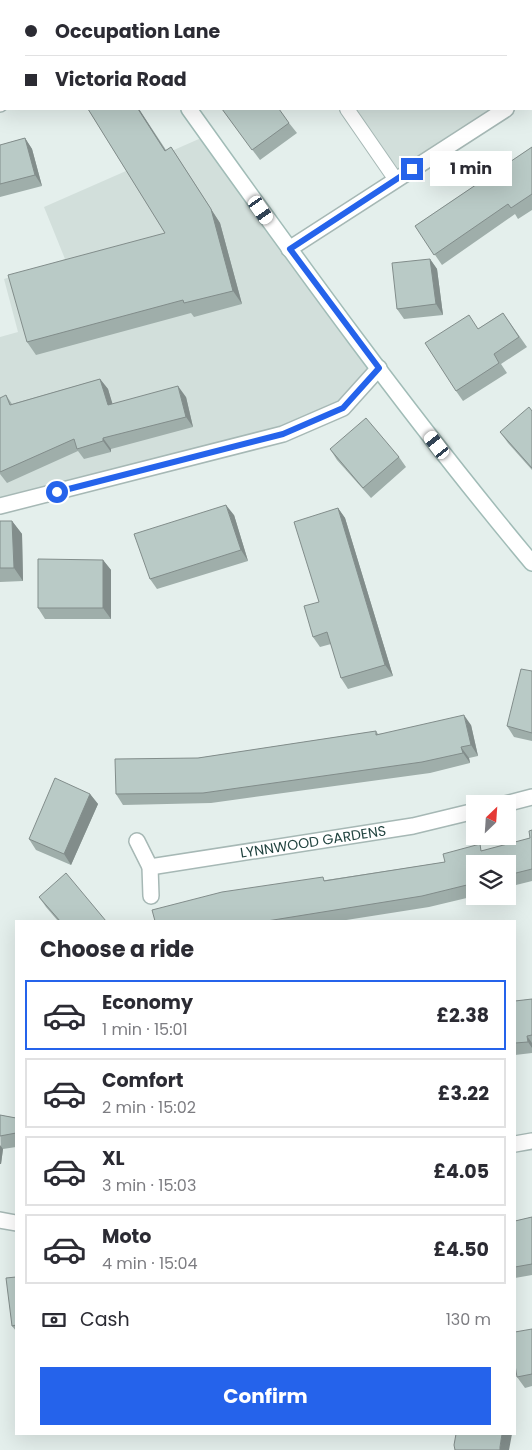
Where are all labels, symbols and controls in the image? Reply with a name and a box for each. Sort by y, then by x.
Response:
text: Occupation Lane [55,18,220,45]
text: Victoria Road [55,66,187,93]
callout: 1 min [430,152,512,186]
text: 1 min [450,157,492,180]
route end [401,158,423,180]
car [246,193,275,227]
car [421,429,452,461]
route start [46,481,68,503]
north arrow [466,795,516,845]
map controls [466,795,516,905]
street label: LYNNWOOD GARDENS [239,820,387,863]
button: layers [466,855,516,905]
text: Choose a ride [40,934,194,965]
text: Economy [102,989,193,1016]
icon: car [42,993,87,1038]
text: £2.38 [436,1002,489,1029]
text: 1 min · 15:01 [102,1018,188,1041]
text: Comfort [102,1067,184,1094]
icon: car [42,1071,87,1116]
text: £3.22 [438,1080,489,1107]
text: 2 min · 15:02 [102,1096,196,1119]
text: XL [102,1145,125,1172]
icon: car [42,1149,87,1194]
text: £4.05 [433,1158,489,1185]
text: 3 min · 15:03 [102,1174,196,1197]
text: Moto [102,1223,151,1250]
icon: car [42,1227,87,1272]
text: £4.50 [433,1236,489,1263]
text: 4 min · 15:04 [102,1252,198,1275]
icon: cash [40,1306,68,1334]
text: Cash [80,1306,130,1333]
text: 130 m [446,1308,491,1331]
button: Confirm [40,1367,491,1425]

